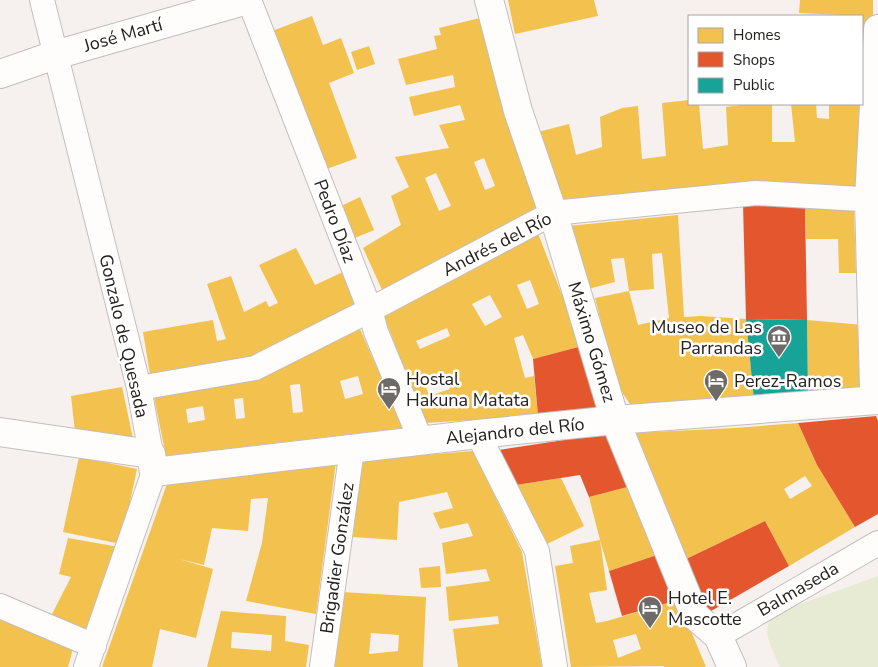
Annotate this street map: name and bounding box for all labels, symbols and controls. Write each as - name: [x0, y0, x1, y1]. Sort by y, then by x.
- street label: José Martí: [80, 12, 166, 58]
- legend: [688, 15, 863, 105]
- text: Homes: [733, 25, 781, 45]
- text: Shops: [733, 50, 775, 70]
- text: Public: [733, 75, 774, 95]
- street label: Pedro Díaz: [308, 176, 362, 266]
- street label: Andrés del Río: [438, 206, 556, 282]
- street label: Gonzalo de Quesada: [93, 252, 155, 420]
- street label: Máximo Gómez: [562, 279, 622, 405]
- place label: Museo de Las Parrandas: [651, 315, 762, 360]
- museum icon: Museo de Las Parrandas: [766, 324, 792, 358]
- place label: Hostal Hakuna Matata: [406, 367, 529, 412]
- hotel icon: Perez-Ramos: [703, 368, 729, 402]
- place label: Perez-Ramos: [734, 369, 841, 393]
- hotel icon: Hostal Hakuna Matata: [376, 376, 402, 410]
- street label: Alejandro del Río: [444, 412, 586, 450]
- street label: Brigadier González: [315, 481, 359, 635]
- street label: Balmaseda: [753, 556, 843, 622]
- place label: Hotel E. Mascotte: [668, 586, 742, 631]
- hotel icon: Hotel E. Mascotte: [637, 595, 663, 629]

